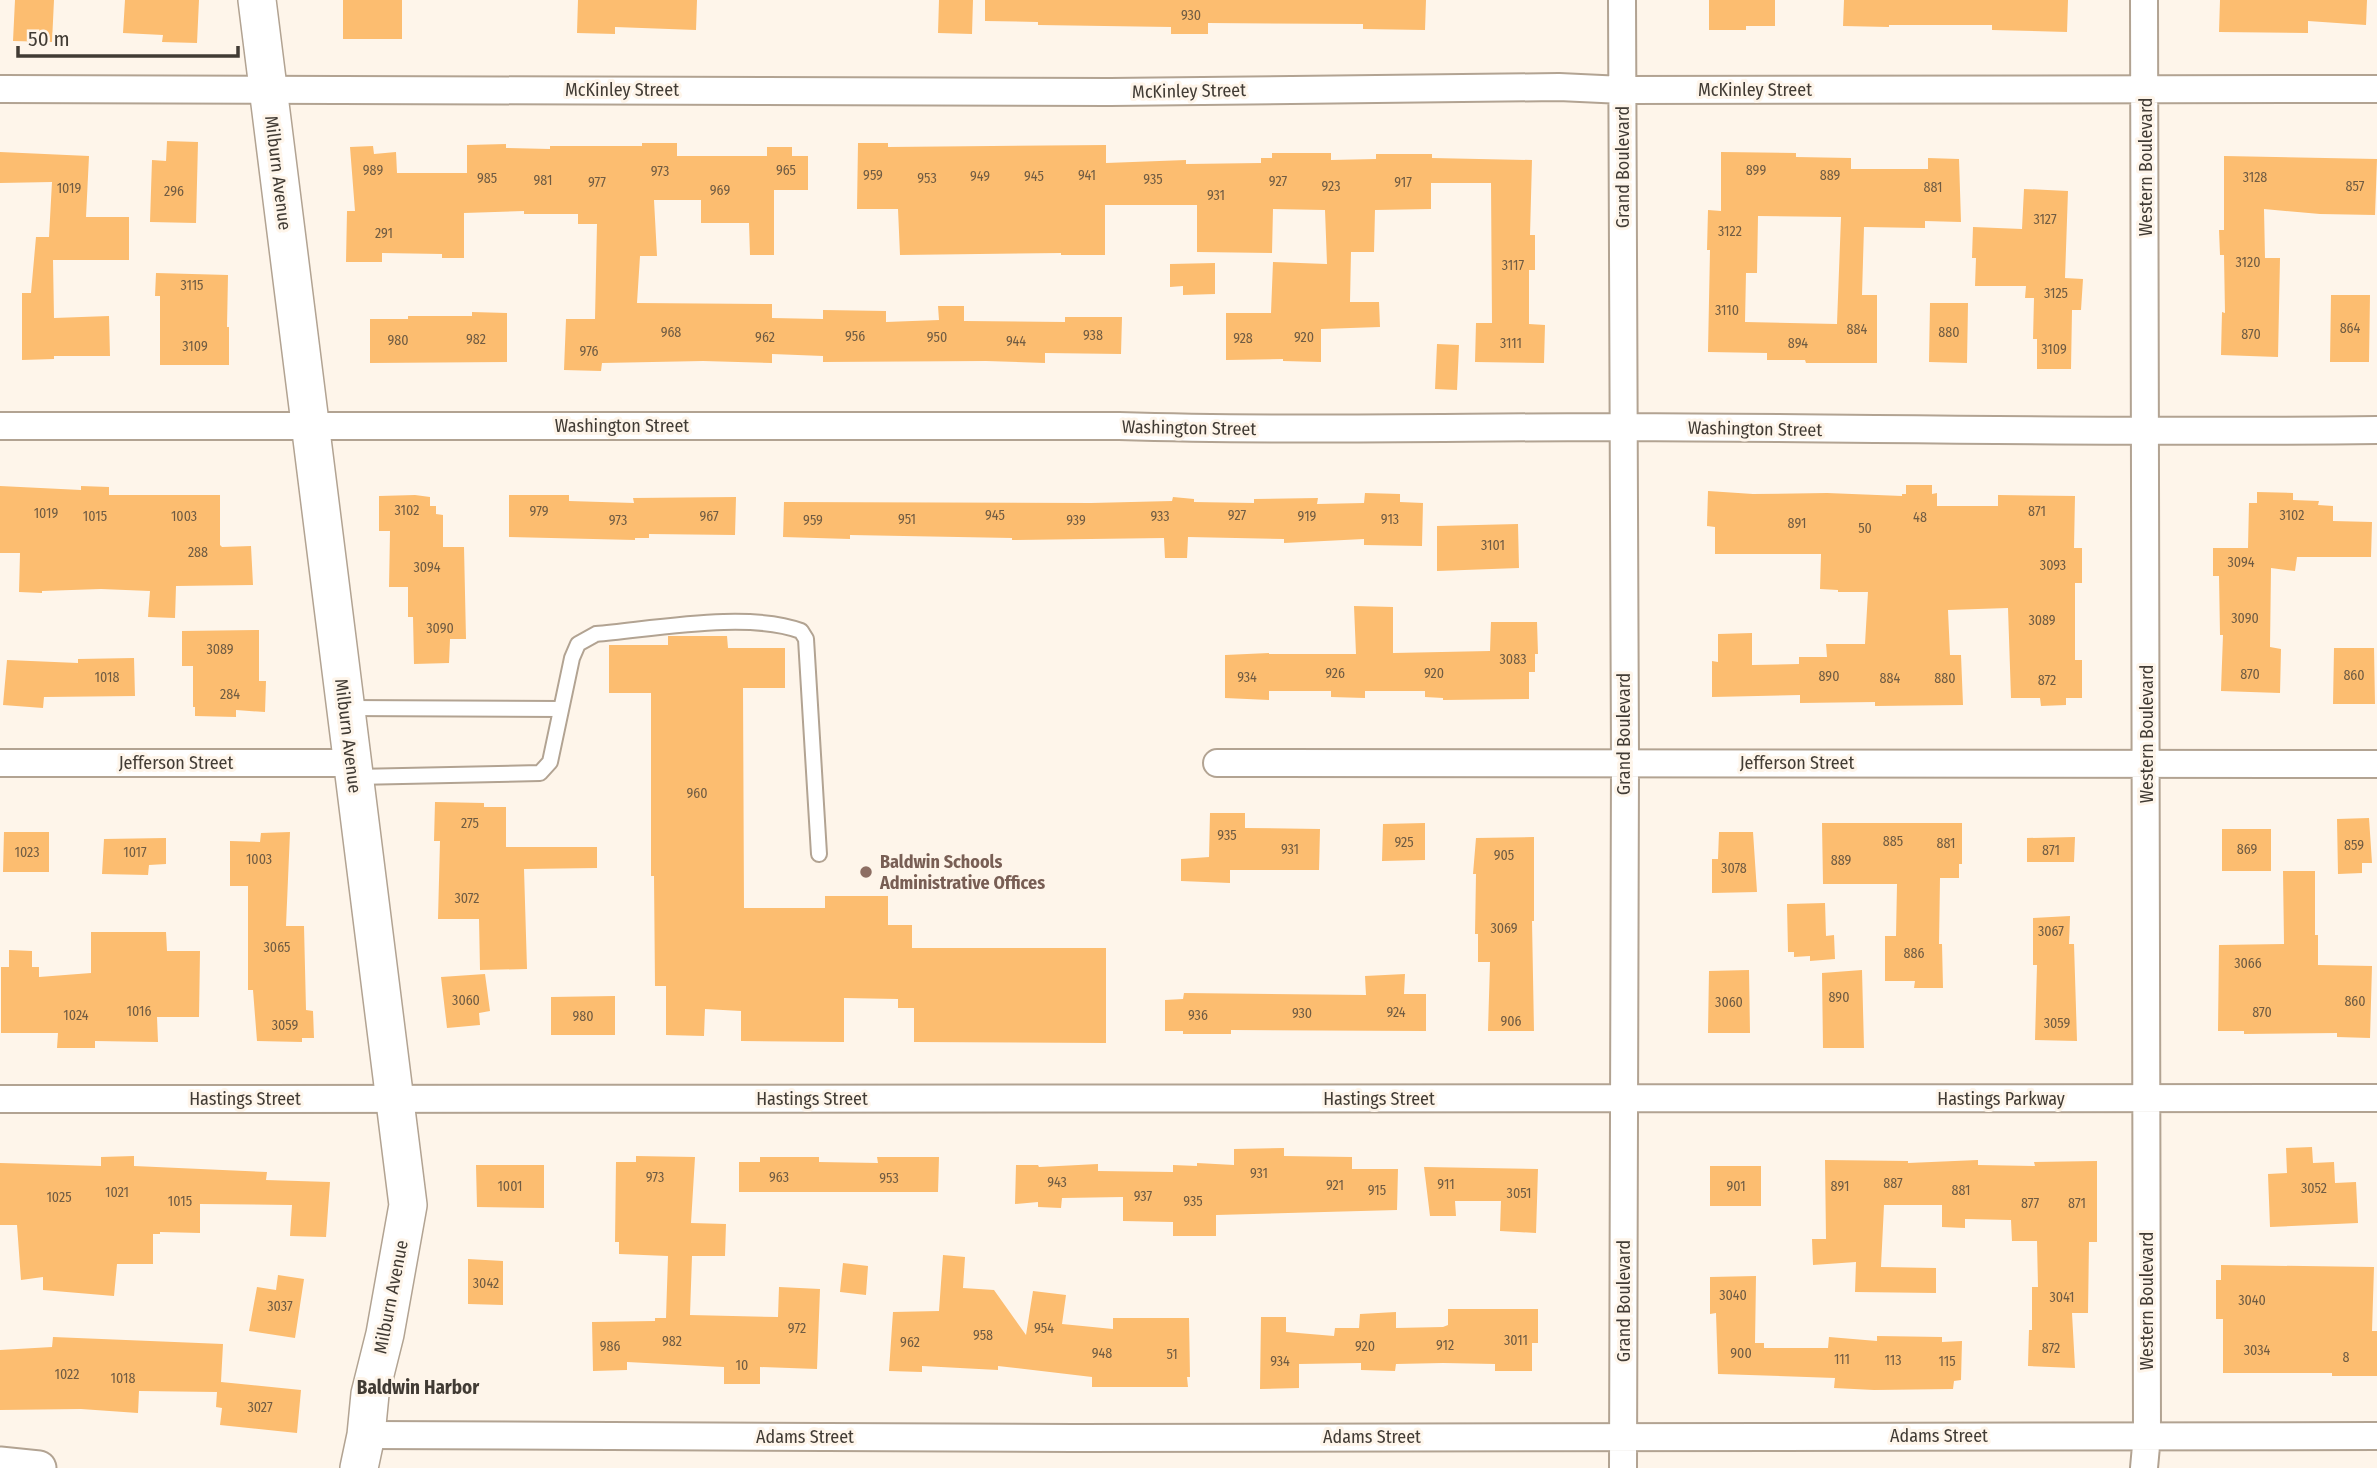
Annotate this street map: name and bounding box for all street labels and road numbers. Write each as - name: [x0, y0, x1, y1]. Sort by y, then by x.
- street label: McKinley Street: [565, 79, 679, 101]
- street label: McKinley Street: [1132, 79, 1246, 103]
- street label: McKinley Street: [1698, 79, 1812, 101]
- street label: Western Boulevard: [2135, 98, 2157, 236]
- street label: Grand Boulevard: [1612, 106, 1634, 228]
- street label: Milburn Avenue: [260, 115, 296, 232]
- street label: Washington Street: [555, 415, 689, 437]
- street label: Washington Street: [1122, 416, 1256, 440]
- street label: Washington Street: [1688, 417, 1822, 441]
- street label: Western Boulevard: [2136, 665, 2158, 803]
- street label: Grand Boulevard: [1613, 673, 1635, 795]
- street label: Milburn Avenue: [330, 678, 366, 795]
- street label: Jefferson Street: [119, 752, 233, 774]
- street label: Jefferson Street: [1740, 752, 1854, 774]
- street label: Hastings Street: [189, 1088, 301, 1110]
- street label: Hastings Street: [756, 1088, 868, 1110]
- street label: Hastings Street: [1323, 1088, 1435, 1110]
- street label: Hastings Parkway: [1937, 1088, 2065, 1110]
- street label: Western Boulevard: [2136, 1232, 2158, 1370]
- street label: Milburn Avenue: [369, 1238, 413, 1356]
- street label: Grand Boulevard: [1613, 1240, 1635, 1362]
- street label: Adams Street: [1890, 1425, 1988, 1447]
- street label: Adams Street: [756, 1426, 854, 1448]
- street label: Adams Street: [1323, 1426, 1421, 1448]

